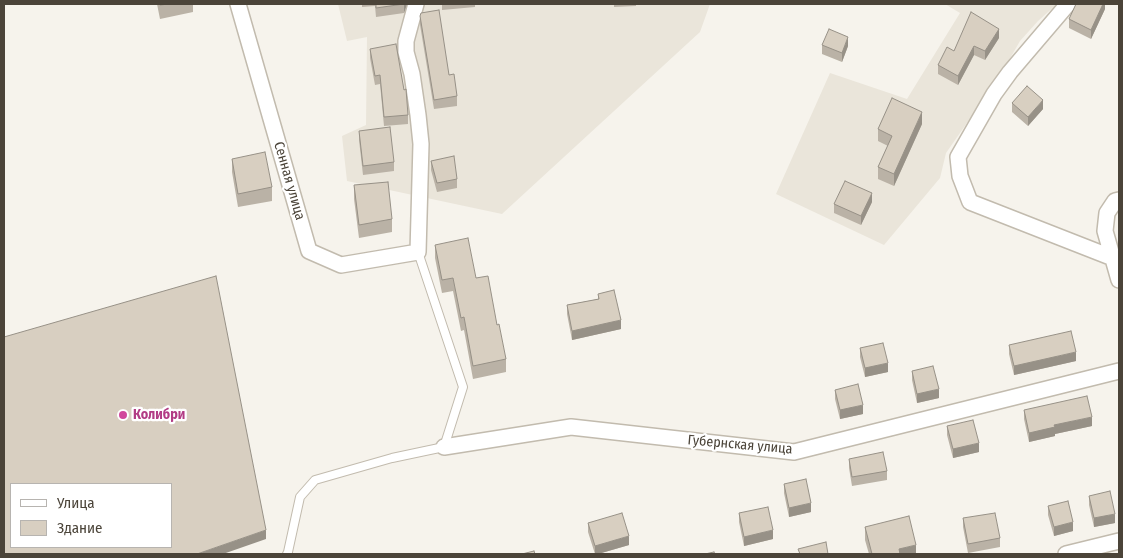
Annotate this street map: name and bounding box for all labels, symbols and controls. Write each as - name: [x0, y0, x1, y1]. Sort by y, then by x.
- street label: Сенная улица: [270, 140, 308, 222]
- place label: Колибри: [133, 407, 185, 423]
- marker: Колибри: [117, 409, 129, 421]
- street label: Губернская улица: [687, 432, 793, 458]
- legend: [10, 483, 172, 548]
- text: Улица: [57, 494, 95, 512]
- text: Здание: [57, 519, 103, 537]

